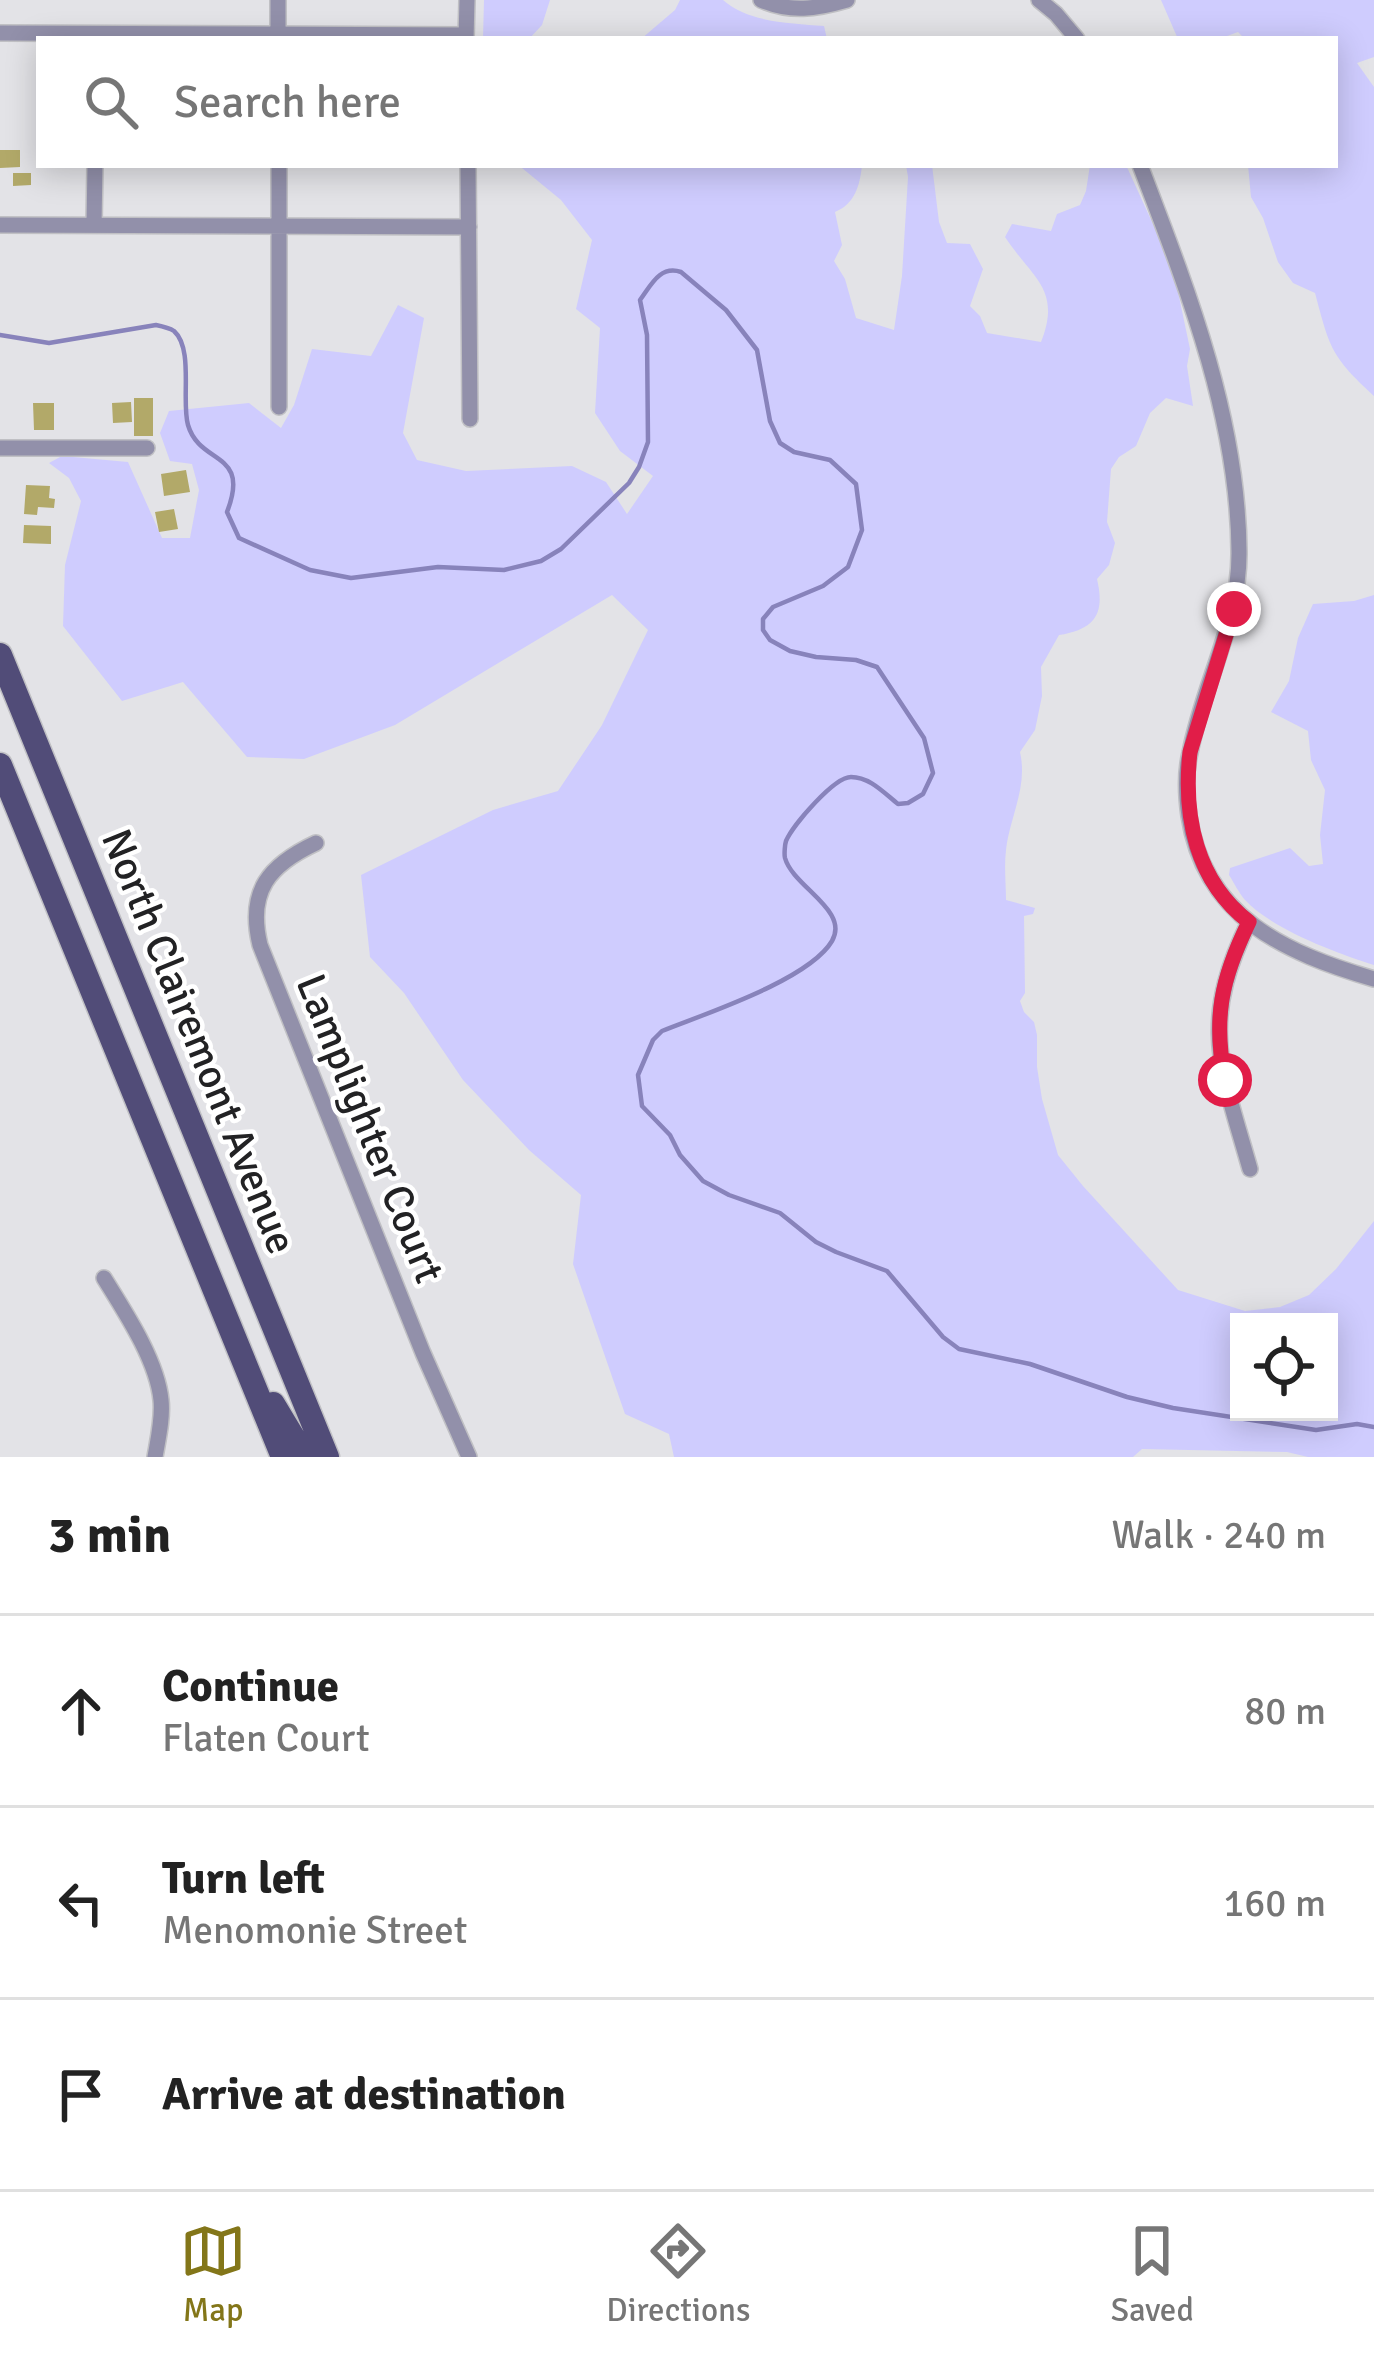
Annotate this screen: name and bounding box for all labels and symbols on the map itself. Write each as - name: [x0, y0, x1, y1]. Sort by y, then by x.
- route end: [1207, 582, 1261, 636]
- street label: North Clairemont Avenue: [90, 822, 307, 1261]
- street label: Lamplighter Court: [285, 967, 455, 1290]
- route start: [1198, 1053, 1252, 1107]

